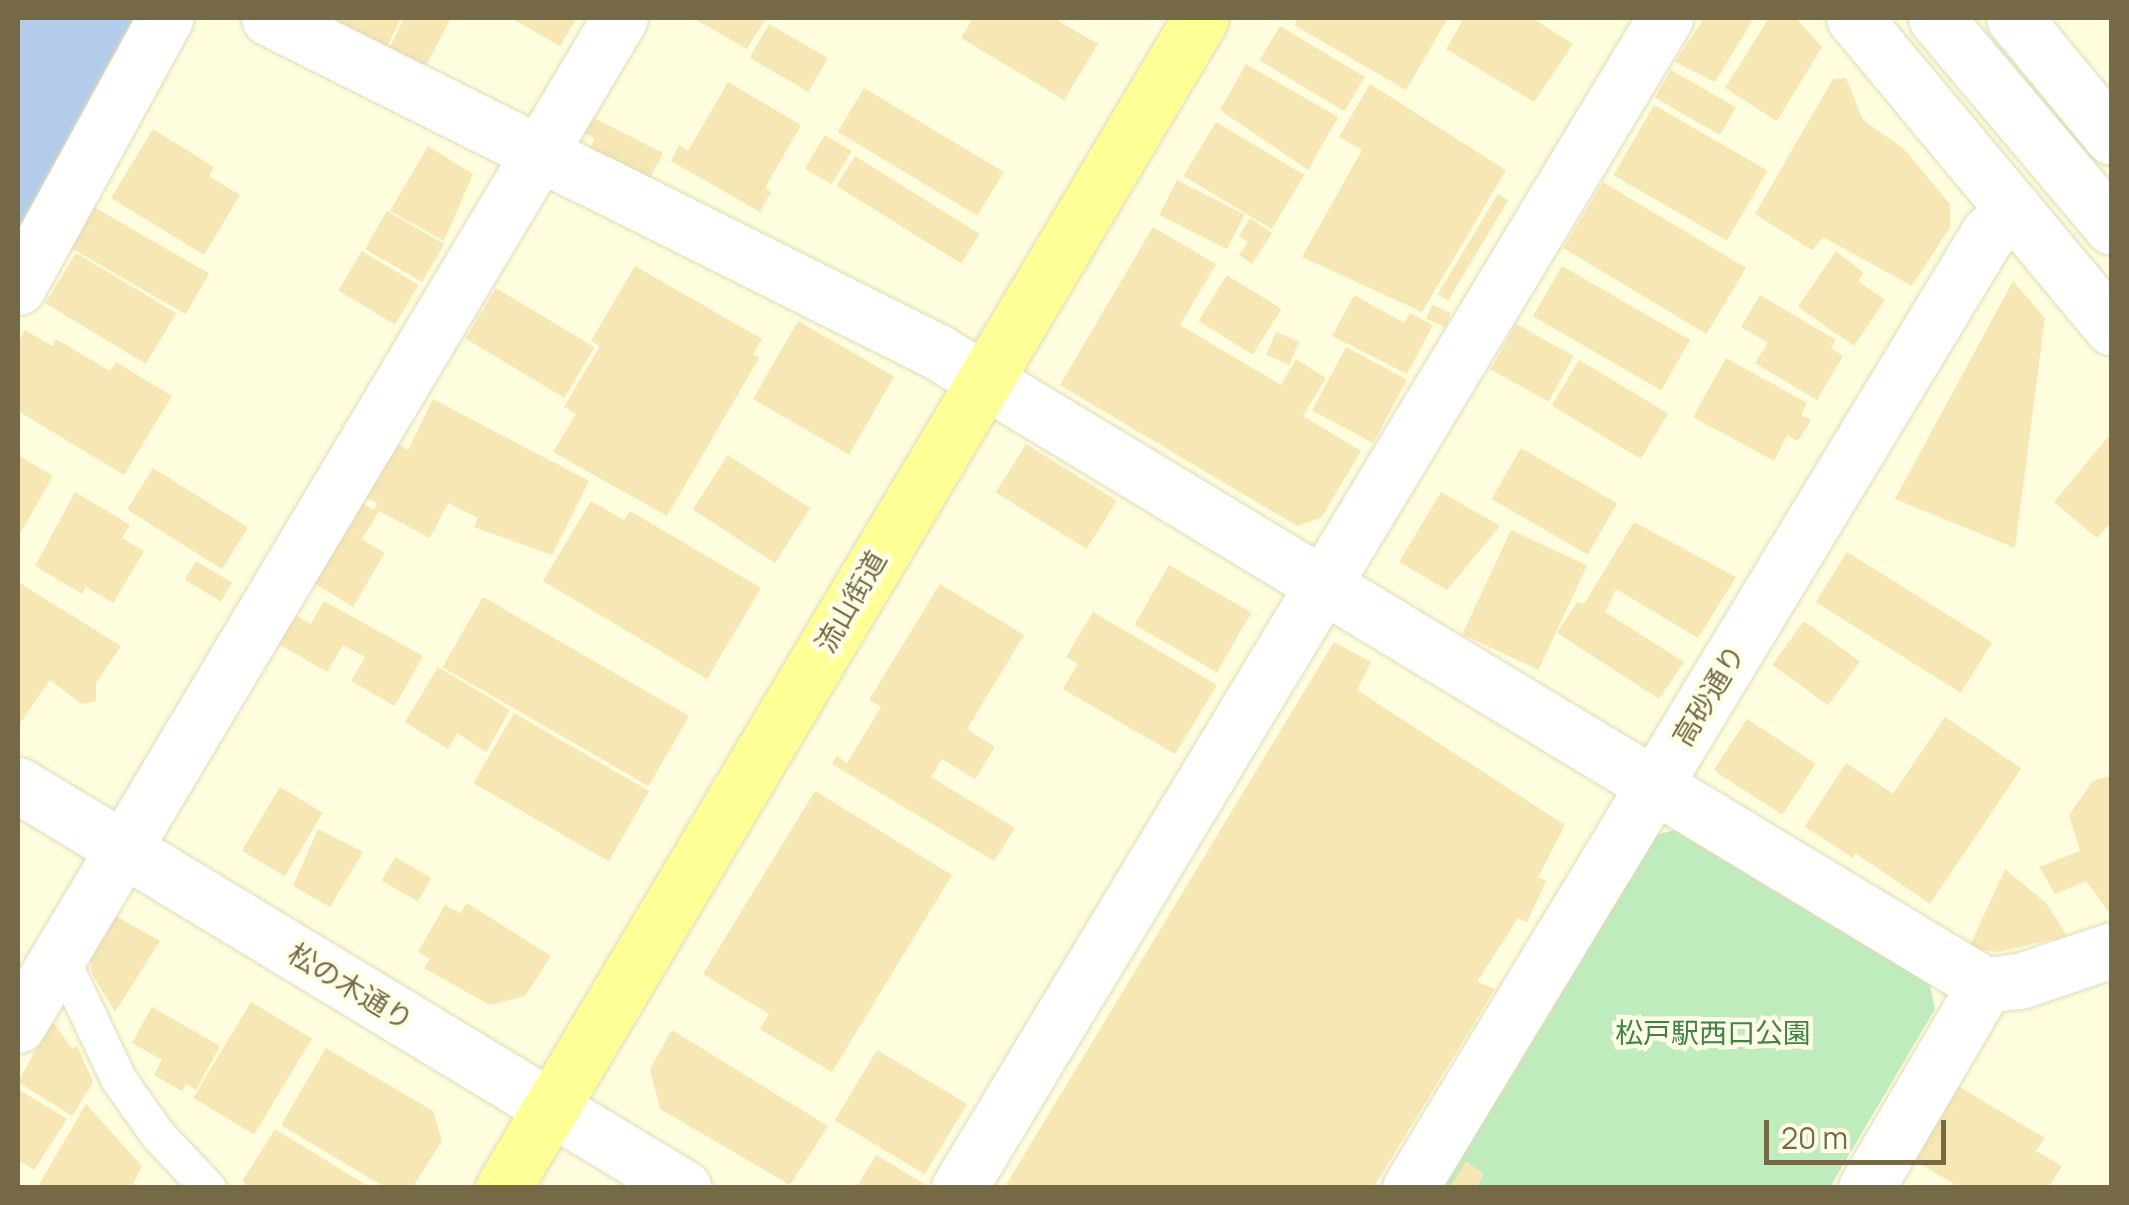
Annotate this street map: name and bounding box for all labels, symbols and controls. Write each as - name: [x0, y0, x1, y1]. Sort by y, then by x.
- street label: 流山街道: [807, 544, 893, 658]
- street label: 高砂通り: [1665, 638, 1751, 752]
- street label: 松の木通り: [282, 936, 420, 1036]
- park label: 松戸駅西口公園: [1615, 1015, 1811, 1049]
- scale bar: [1769, 1100, 1952, 1162]
- text: 20 m: [1781, 1117, 1848, 1158]

